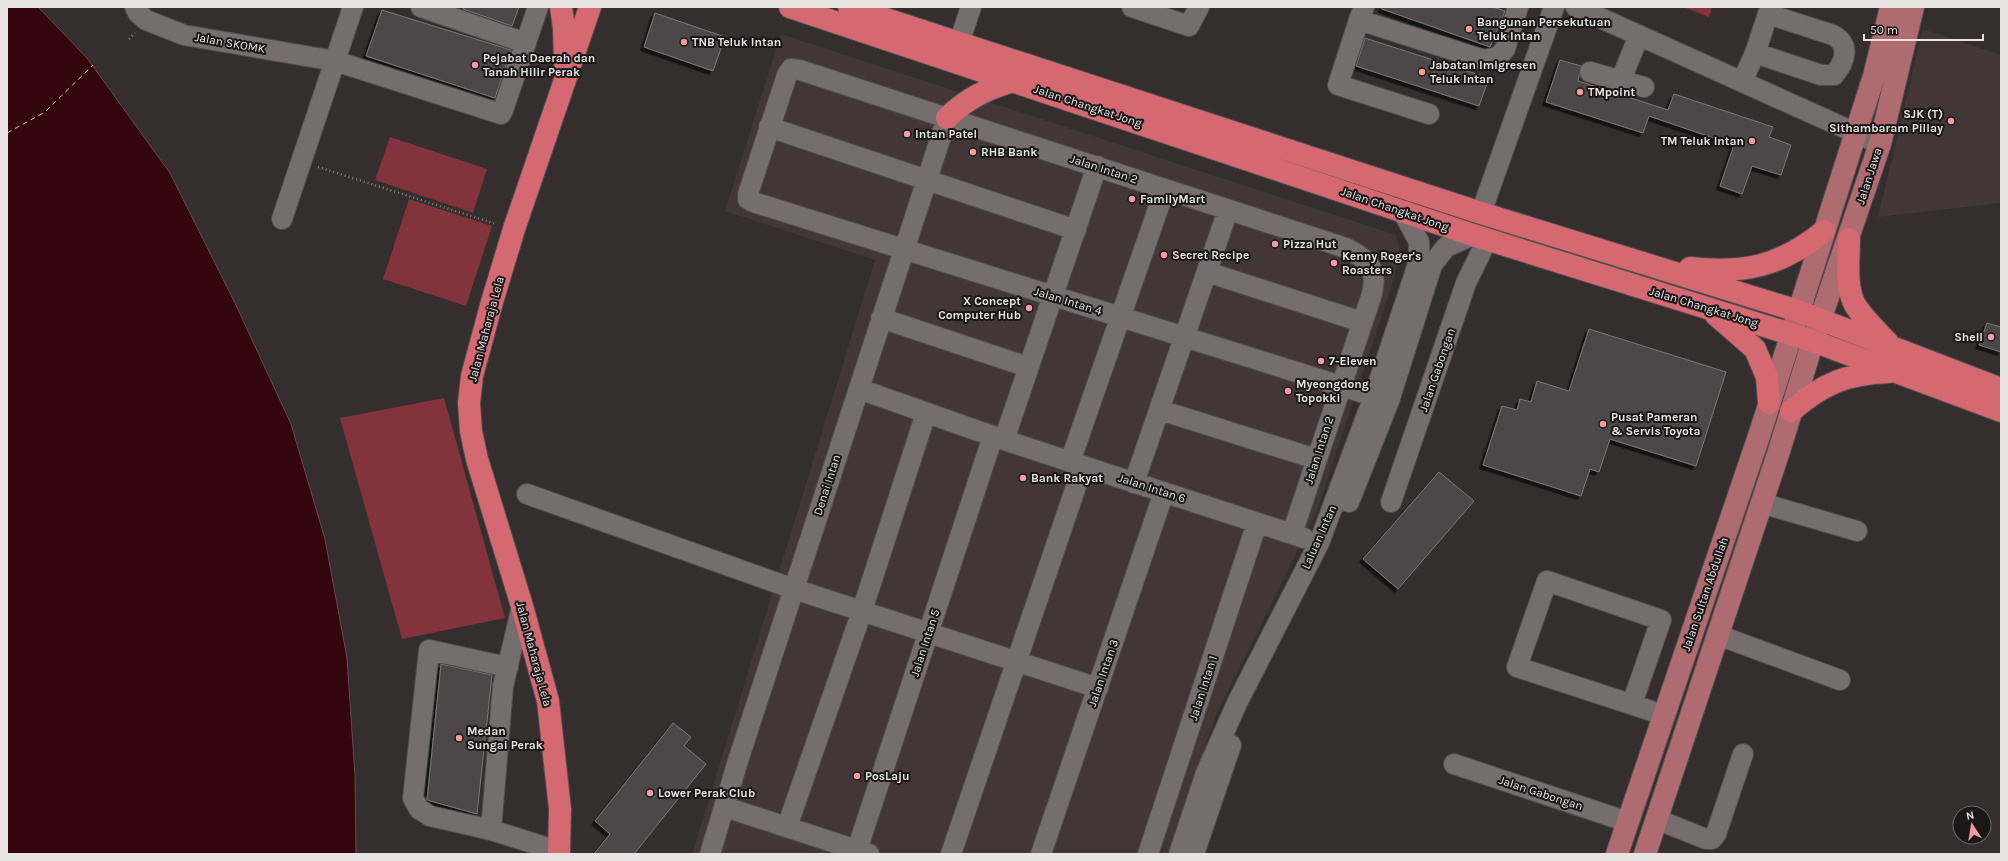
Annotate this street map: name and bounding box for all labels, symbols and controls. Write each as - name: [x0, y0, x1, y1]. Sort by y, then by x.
- place label: Bangunan Persekutuan Teluk Intan: [1477, 15, 1611, 43]
- scale bar: [1864, 16, 1983, 42]
- text: 50 m: [1870, 23, 1898, 37]
- marker: Bangunan Persekutuan Teluk Intan: [1464, 24, 1474, 34]
- street label: Jalan SKOMK: [194, 30, 267, 56]
- place label: TNB Teluk Intan: [692, 35, 781, 49]
- marker: TNB Teluk Intan: [679, 37, 689, 47]
- place label: Pejabat Daerah dan Tanah Hilir Perak: [483, 51, 595, 79]
- place label: Jabatan Imigresen Teluk Intan: [1430, 58, 1536, 86]
- marker: Pejabat Daerah dan Tanah Hilir Perak: [470, 60, 480, 70]
- marker: Jabatan Imigresen Teluk Intan: [1417, 67, 1427, 77]
- street label: Jalan Changkat Jong: [1032, 82, 1144, 130]
- place label: TMpoint: [1588, 85, 1635, 99]
- marker: TMpoint: [1575, 87, 1585, 97]
- place label: SJK (T) Sithambaram Pillay: [1829, 107, 1943, 135]
- marker: SJK (T) Sithambaram Pillay: [1946, 116, 1956, 126]
- place label: Intan Patel: [915, 127, 977, 141]
- marker: Intan Patel: [902, 129, 912, 139]
- place label: TM Teluk Intan: [1661, 134, 1744, 148]
- marker: TM Teluk Intan: [1747, 136, 1757, 146]
- place label: RHB Bank: [981, 145, 1037, 159]
- street label: Jalan Jawa: [1853, 146, 1885, 206]
- marker: RHB Bank: [968, 147, 978, 157]
- street label: Jalan Intan 2: [1068, 151, 1140, 187]
- street label: Jalan Changkat Jong: [1339, 184, 1451, 234]
- place label: FamilyMart: [1140, 192, 1206, 206]
- marker: FamilyMart: [1127, 194, 1137, 204]
- place label: Pizza Hut: [1283, 237, 1337, 251]
- marker: Pizza Hut: [1270, 239, 1280, 249]
- place label: Secret Recipe: [1172, 248, 1249, 262]
- place label: Kenny Roger's Roasters: [1342, 249, 1421, 277]
- marker: Secret Recipe: [1159, 250, 1169, 260]
- marker: Kenny Roger's Roasters: [1329, 258, 1339, 268]
- street label: Jalan Maharaja Lela: [465, 275, 507, 383]
- street label: Jalan Intan 4: [1032, 284, 1104, 318]
- street label: Jalan Changkat Jong: [1648, 284, 1760, 330]
- place label: X Concept Computer Hub: [938, 294, 1021, 322]
- marker: X Concept Computer Hub: [1024, 303, 1034, 313]
- street label: Jalan Gabongan: [1416, 326, 1458, 414]
- place label: Shell: [1954, 330, 1983, 344]
- marker: Shell: [1986, 332, 1996, 342]
- place label: 7-Eleven: [1329, 354, 1377, 368]
- marker: 7-Eleven: [1316, 356, 1326, 366]
- place label: Myeongdong Topokki: [1296, 377, 1369, 405]
- marker: Myeongdong Topokki: [1283, 386, 1293, 396]
- place label: Pusat Pameran & Servis Toyota: [1611, 410, 1701, 438]
- street label: Jalan Intan 2: [1301, 414, 1337, 486]
- marker: Pusat Pameran & Servis Toyota: [1598, 419, 1608, 429]
- street label: Denai Intan: [811, 453, 843, 517]
- street label: Jalan Intan 6: [1116, 470, 1188, 506]
- place label: Bank Rakyat: [1031, 471, 1103, 485]
- marker: Bank Rakyat: [1018, 473, 1028, 483]
- street label: Laluan Intan: [1299, 503, 1339, 571]
- street label: Jalan Sultan Abdullah: [1679, 535, 1731, 653]
- street label: Jalan Maharaja Lela: [513, 600, 555, 708]
- street label: Jalan Intan 5: [908, 607, 943, 678]
- street label: Jalan Intan 3: [1085, 637, 1121, 709]
- street label: Jalan Intan 1: [1186, 654, 1220, 722]
- place label: Medan Sungai Perak: [467, 724, 543, 752]
- marker: Medan Sungai Perak: [454, 733, 464, 743]
- place label: PosLaju: [865, 769, 910, 783]
- marker: PosLaju: [852, 771, 862, 781]
- street label: Jalan Gabongan: [1497, 773, 1585, 813]
- place label: Lower Perak Club: [658, 786, 755, 800]
- marker: Lower Perak Club: [645, 788, 655, 798]
- north arrow: [1952, 805, 1992, 845]
- text: N: [1965, 809, 1975, 823]

